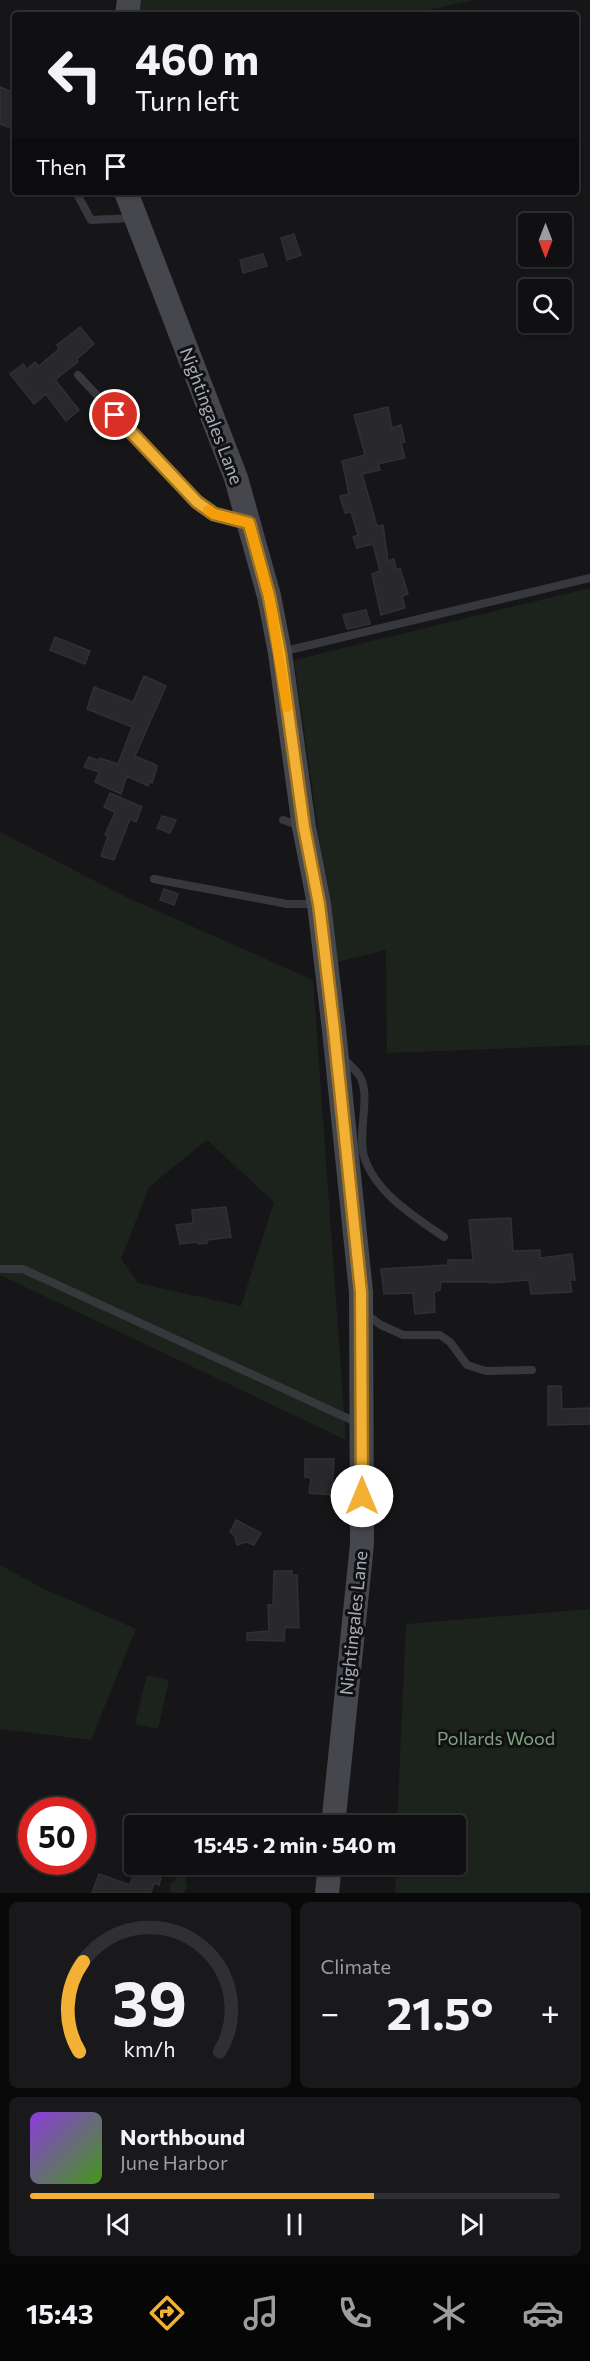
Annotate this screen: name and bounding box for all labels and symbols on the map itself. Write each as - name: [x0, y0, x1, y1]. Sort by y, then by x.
- north arrow: [518, 213, 572, 267]
- street label: Nightingales Lane: [176, 344, 248, 487]
- pin: [89, 389, 140, 440]
- position arrow: [330, 1464, 394, 1528]
- street label: Nightingales Lane: [334, 1550, 372, 1696]
- park label: Pollards Wood: [437, 1727, 555, 1749]
- speed limit sign: 50: [18, 1797, 96, 1875]

